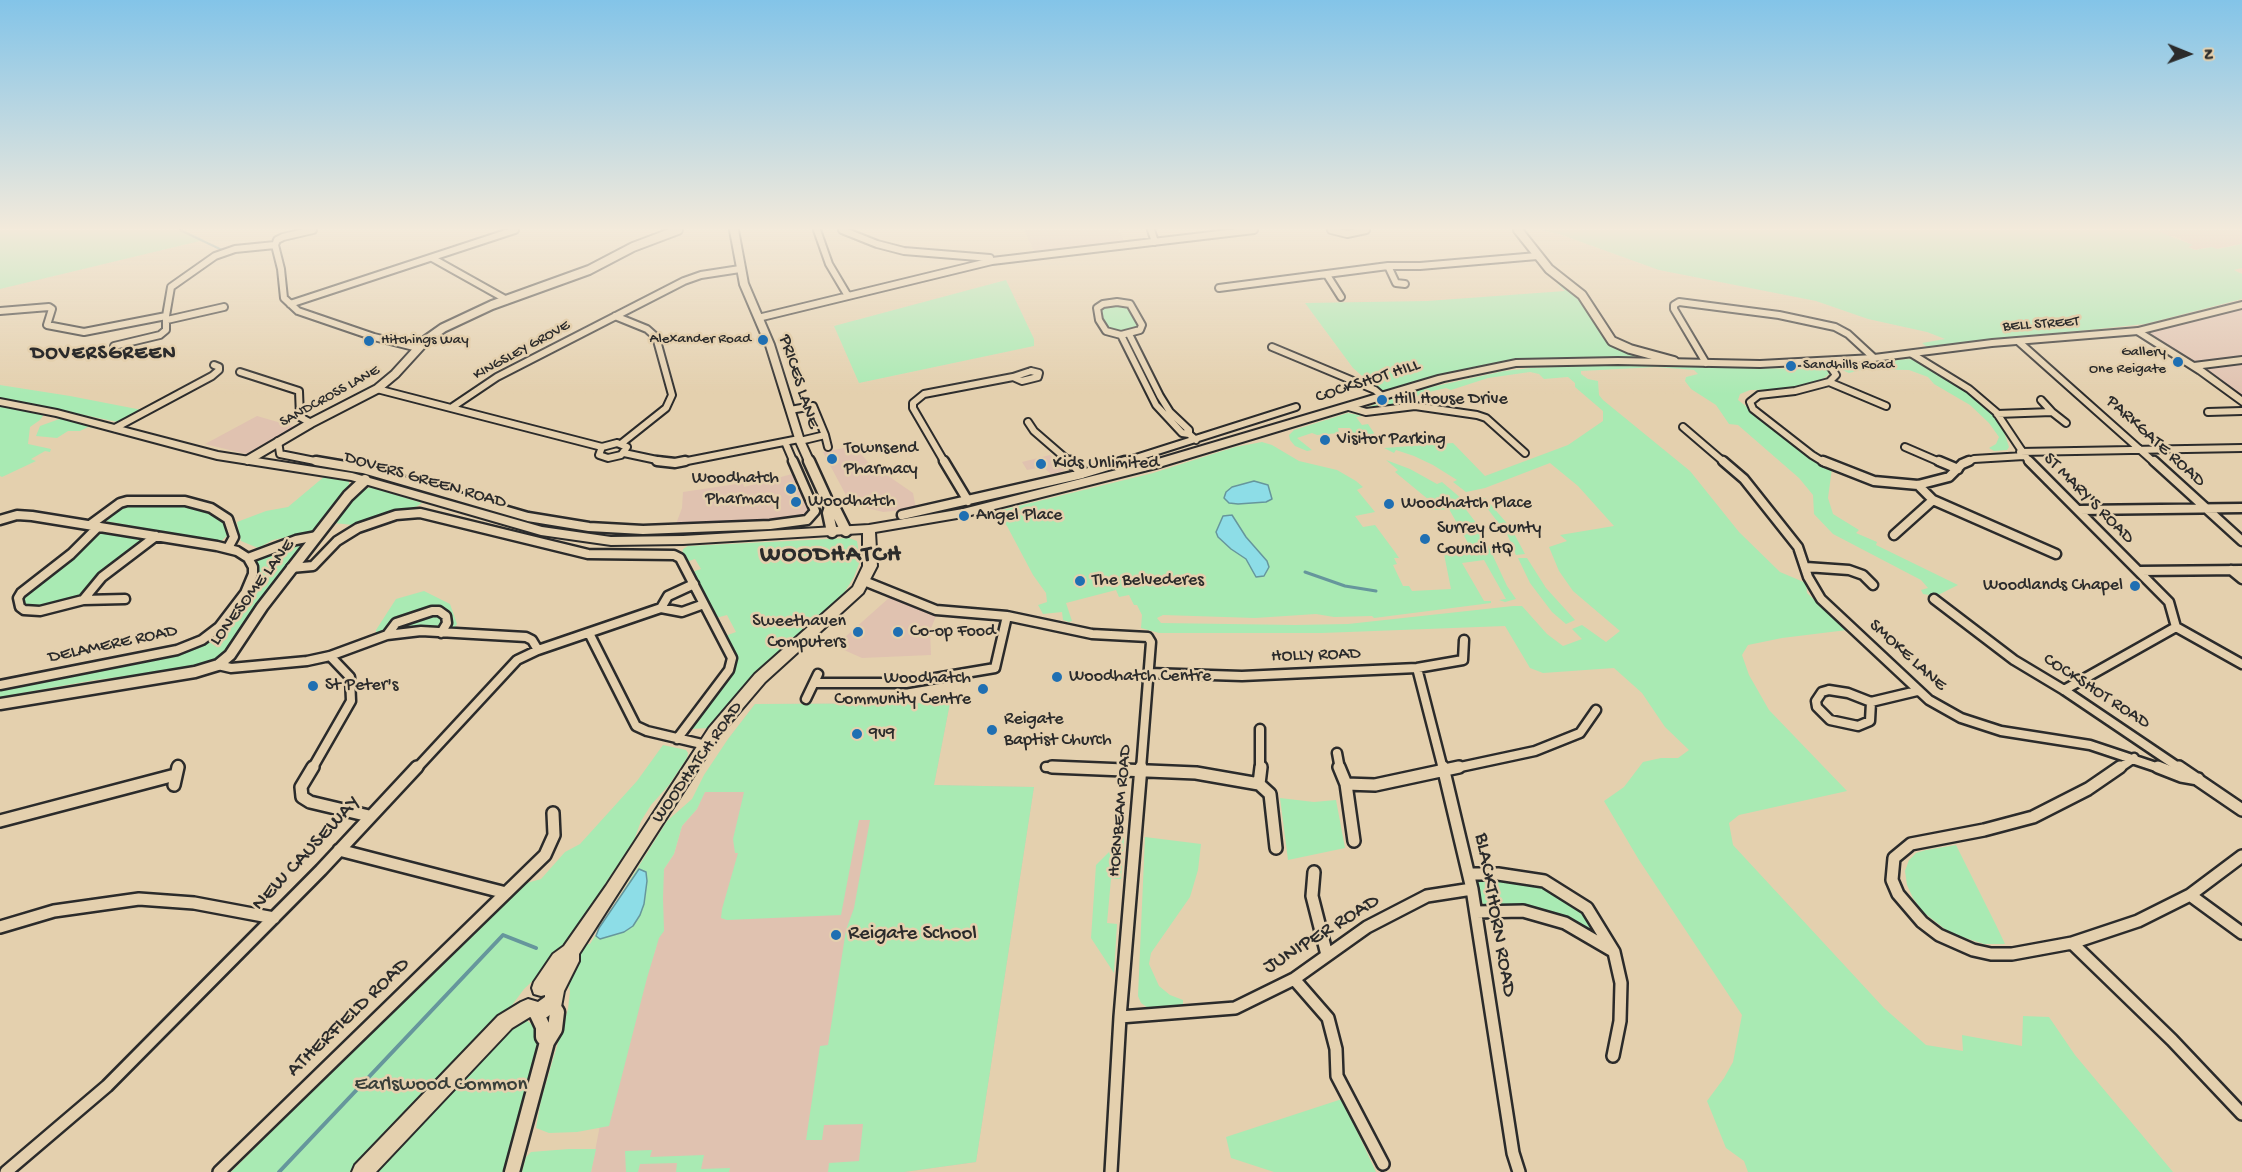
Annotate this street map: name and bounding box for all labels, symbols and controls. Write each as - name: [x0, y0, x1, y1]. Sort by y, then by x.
- north arrow: [2158, 24, 2218, 84]
- text: N: [2197, 49, 2216, 60]
- street label: BELL STREET: [2002, 313, 2080, 337]
- street label: KINGSLEY GROVE: [471, 317, 573, 385]
- place label: Alexander Road: [650, 331, 751, 349]
- place label: Hitchings Way: [381, 332, 469, 350]
- street label: PRICES LANE: [773, 332, 823, 432]
- marker: Alexander Road: [756, 333, 770, 347]
- marker: Hitchings Way: [362, 334, 376, 348]
- district label: DOVERSGREEN: [31, 343, 177, 367]
- place label: Gallery One Reigate: [2089, 344, 2166, 379]
- street label: COCKSHOT HILL: [1313, 355, 1423, 409]
- marker: Gallery One Reigate: [2171, 355, 2185, 369]
- place label: Sandhills Road: [1803, 357, 1894, 375]
- marker: Sandhills Road: [1784, 359, 1798, 373]
- street label: SANDCROSS LANE: [277, 362, 383, 432]
- place label: Hill House Drive: [1394, 389, 1508, 411]
- street label: PARKGATE ROAD: [2101, 392, 2209, 492]
- marker: Hill House Drive: [1375, 393, 1389, 407]
- place label: Visitor Parking: [1337, 429, 1446, 451]
- marker: Visitor Parking: [1318, 433, 1332, 447]
- place label: Townsend Pharmacy: [844, 438, 918, 480]
- street label: DOVERS GREEN ROAD: [341, 448, 509, 514]
- street label: ST MARY'S ROAD: [2038, 449, 2138, 549]
- marker: Townsend Pharmacy: [825, 452, 839, 466]
- place label: Kids Unlimited: [1053, 453, 1159, 475]
- marker: Kids Unlimited: [1034, 457, 1048, 471]
- place label: Woodhatch Pharmacy: [692, 468, 779, 510]
- marker: Woodhatch Pharmacy: [784, 482, 798, 496]
- place label: Woodhatch: [808, 491, 895, 513]
- place label: Woodhatch Place: [1401, 493, 1532, 515]
- marker: Woodhatch: [789, 495, 803, 509]
- marker: Woodhatch Place: [1382, 497, 1396, 511]
- place label: Angel Place: [976, 505, 1062, 527]
- marker: Angel Place: [957, 509, 971, 523]
- place label: Surrey County Council HQ: [1437, 518, 1541, 560]
- marker: Surrey County Council HQ: [1418, 532, 1432, 546]
- street label: LONESOME LANE: [206, 535, 300, 651]
- district label: WOODHATCH: [760, 542, 902, 570]
- place label: The Belvederes: [1092, 570, 1204, 592]
- marker: The Belvederes: [1073, 574, 1087, 588]
- place label: Woodlands Chapel: [1983, 575, 2123, 597]
- marker: Woodlands Chapel: [2128, 579, 2142, 593]
- place label: Sweethaven Computers: [752, 611, 846, 654]
- street label: SMOKE LANE: [1864, 615, 1950, 697]
- street label: DELAMERE ROAD: [46, 621, 180, 669]
- place label: Co-op Food: [910, 621, 996, 643]
- marker: Sweethaven Computers: [851, 625, 865, 639]
- marker: Co-op Food: [891, 625, 905, 639]
- street label: HOLLY ROAD: [1271, 644, 1361, 668]
- street label: COCKSHOT ROAD: [2038, 649, 2154, 735]
- place label: Woodhatch Centre: [1069, 666, 1211, 688]
- place label: Woodhatch Community Centre: [834, 668, 971, 710]
- marker: Woodhatch Centre: [1050, 670, 1064, 684]
- place label: St Peter's: [325, 675, 398, 697]
- marker: St Peter's: [306, 679, 320, 693]
- marker: Woodhatch Community Centre: [976, 682, 990, 696]
- street label: WOODHATCH ROAD: [648, 698, 748, 828]
- place label: Reigate Baptist Church: [1004, 709, 1112, 752]
- place label: 9v9: [869, 723, 895, 745]
- marker: Reigate Baptist Church: [985, 723, 999, 737]
- marker: 9v9: [850, 727, 864, 741]
- street label: HORNBEAM ROAD: [1104, 744, 1138, 878]
- street label: NEW CAUSEWAY: [247, 791, 367, 917]
- street label: BLACKTHORN ROAD: [1467, 831, 1521, 999]
- street label: JUNIPER ROAD: [1259, 889, 1385, 981]
- place label: Reigate School: [848, 922, 977, 948]
- marker: Reigate School: [829, 928, 843, 942]
- street label: ATHERFIELD ROAD: [282, 953, 416, 1083]
- park label: Earlswood Common: [355, 1073, 527, 1099]

